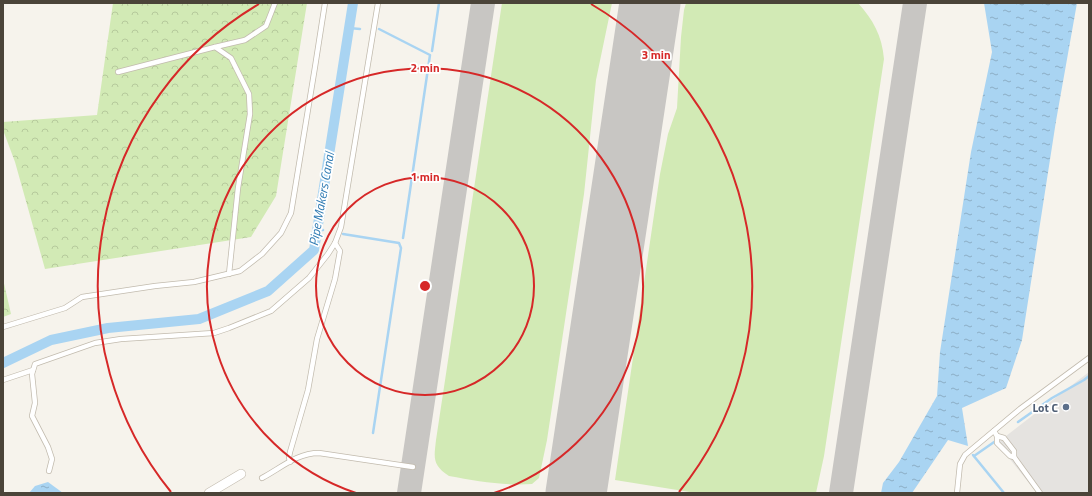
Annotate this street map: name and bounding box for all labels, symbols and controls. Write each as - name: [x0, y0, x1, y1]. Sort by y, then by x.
- text: 3 min: [641, 45, 671, 64]
- text: 2 min: [410, 58, 440, 77]
- water label: Pipe Makers Canal: [303, 149, 339, 247]
- text: 1 min: [410, 167, 440, 186]
- centre of rings: [418, 279, 432, 293]
- place label: Lot C: [1032, 398, 1058, 417]
- marker: Lot C: [1061, 402, 1071, 412]

